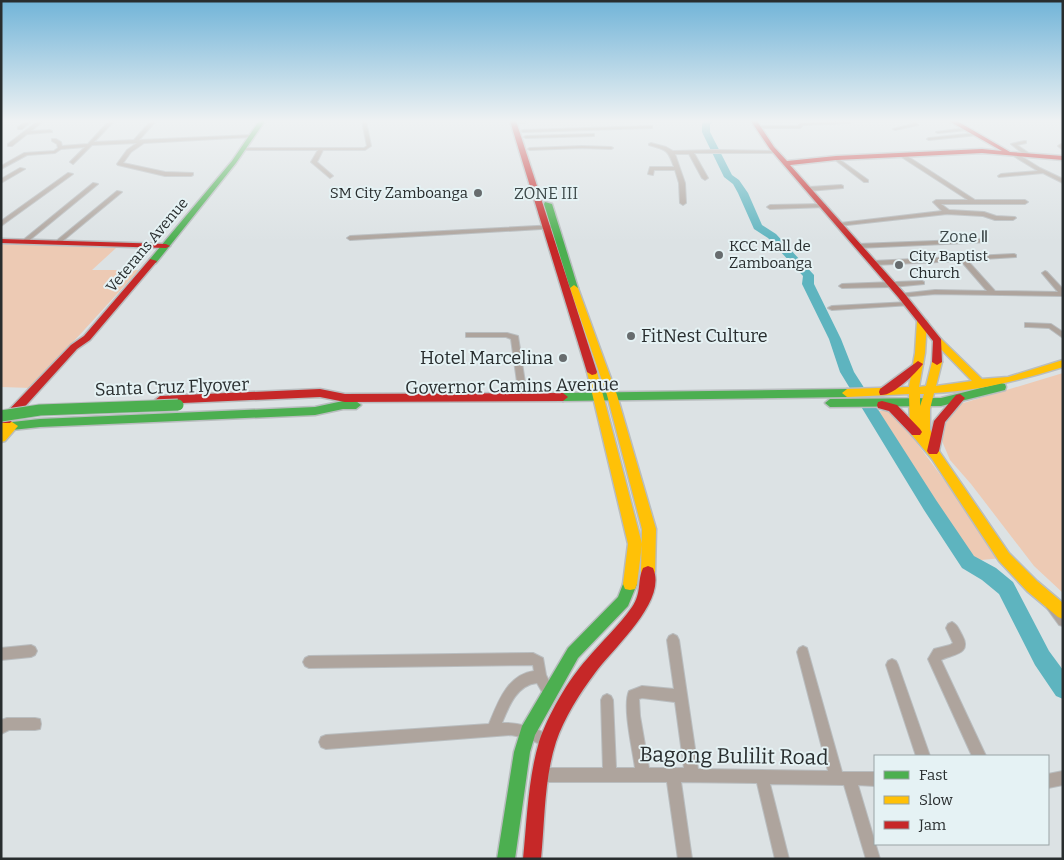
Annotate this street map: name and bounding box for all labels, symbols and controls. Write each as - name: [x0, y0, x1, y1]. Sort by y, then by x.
- place label: SM City Zamboanga: [330, 184, 468, 202]
- district label: ZONE III: [514, 184, 578, 203]
- marker: SM City Zamboanga: [472, 187, 484, 199]
- street label: Veterans Avenue: [102, 194, 192, 296]
- district label: Zone Ⅱ: [940, 227, 988, 246]
- place label: KCC Mall de Zamboanga: [729, 237, 812, 272]
- place label: City Baptist Church: [909, 247, 988, 282]
- marker: KCC Mall de Zamboanga: [713, 249, 725, 261]
- marker: City Baptist Church: [893, 259, 905, 271]
- place label: FitNest Culture: [641, 325, 768, 347]
- marker: FitNest Culture: [625, 330, 637, 342]
- place label: Hotel Marcelina: [420, 347, 553, 369]
- marker: Hotel Marcelina: [557, 352, 569, 364]
- street label: Santa Cruz Flyover: [94, 373, 250, 401]
- street label: Governor Camins Avenue: [405, 373, 619, 399]
- street label: Bagong Bulilit Road: [639, 741, 829, 771]
- legend: [874, 755, 1049, 845]
- text: Fast: [919, 766, 948, 784]
- text: Slow: [919, 791, 954, 809]
- text: Jam: [918, 816, 947, 834]

